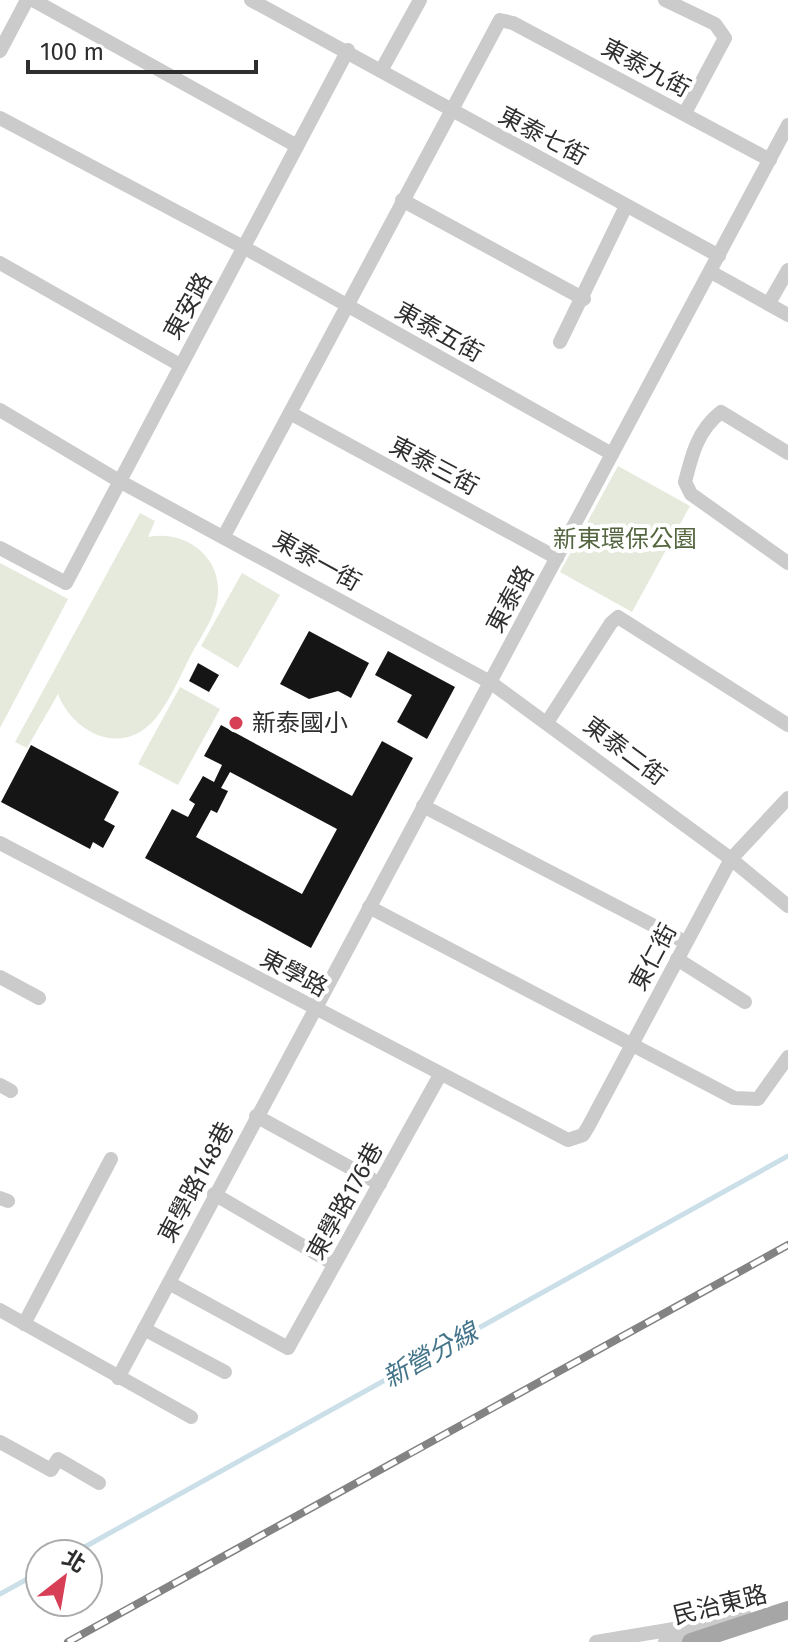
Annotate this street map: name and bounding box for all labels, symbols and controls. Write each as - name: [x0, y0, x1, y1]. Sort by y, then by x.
- scale bar: [28, 24, 256, 74]
- street label: 東泰九街: [597, 33, 695, 103]
- text: 100 m: [40, 38, 104, 66]
- street label: 東泰七街: [494, 101, 592, 171]
- street label: 東安路: [158, 268, 218, 344]
- street label: 東泰五街: [390, 296, 488, 368]
- street label: 東泰三街: [385, 431, 483, 501]
- street label: 東泰一街: [268, 525, 366, 597]
- park label: 新東環保公園: [553, 525, 697, 553]
- street label: 東泰路: [481, 561, 539, 637]
- place label: 新泰國小: [252, 709, 348, 737]
- street label: 東泰二街: [578, 711, 672, 791]
- marker: 新泰國小: [227, 714, 245, 732]
- street label: 東仁街: [624, 919, 682, 995]
- street label: 東學路: [256, 944, 332, 1002]
- street label: 東學路148巷: [153, 1117, 239, 1247]
- street label: 東學路176巷: [301, 1138, 389, 1264]
- water label: 新營分線: [377, 1315, 486, 1394]
- north arrow: [24, 1538, 104, 1618]
- text: 北: [58, 1544, 90, 1579]
- street label: 民治東路: [670, 1580, 770, 1630]

